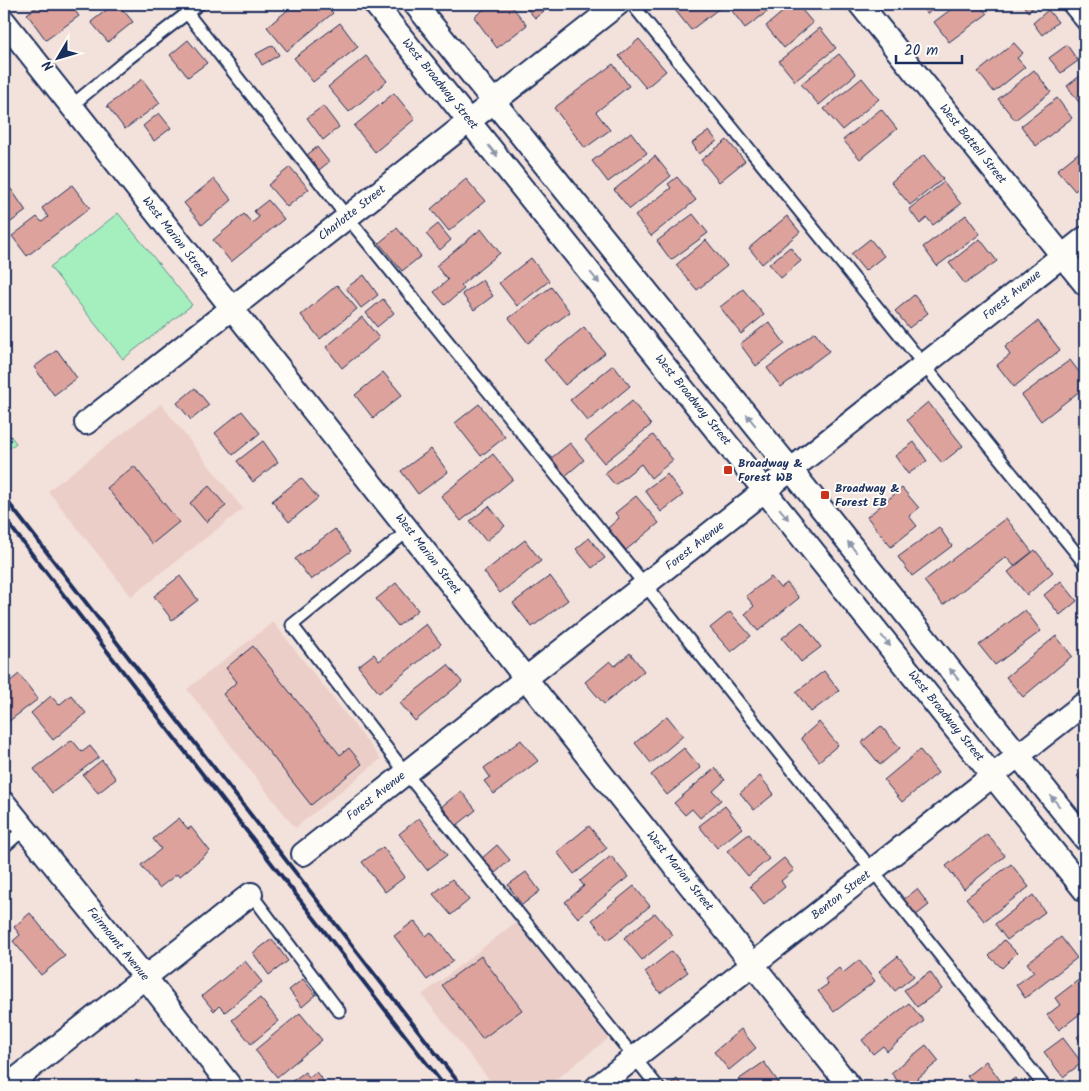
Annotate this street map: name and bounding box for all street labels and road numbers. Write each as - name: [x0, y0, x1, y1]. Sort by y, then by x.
- street label: West Broadway Street: [397, 34, 483, 134]
- street label: West Battell Street: [935, 100, 1012, 189]
- street label: Charlotte Street: [314, 180, 390, 246]
- street label: West Marion Street: [137, 192, 213, 282]
- street label: Forest Avenue: [978, 265, 1046, 325]
- street label: West Broadway Street: [650, 350, 736, 450]
- street label: West Marion Street: [390, 509, 466, 599]
- street label: Forest Avenue: [661, 516, 729, 575]
- street label: West Broadway Street: [903, 666, 989, 766]
- street label: Forest Avenue: [342, 766, 410, 825]
- street label: West Marion Street: [642, 827, 719, 915]
- street label: Benton Street: [807, 865, 875, 924]
- street label: Fairmount Avenue: [82, 903, 154, 986]

